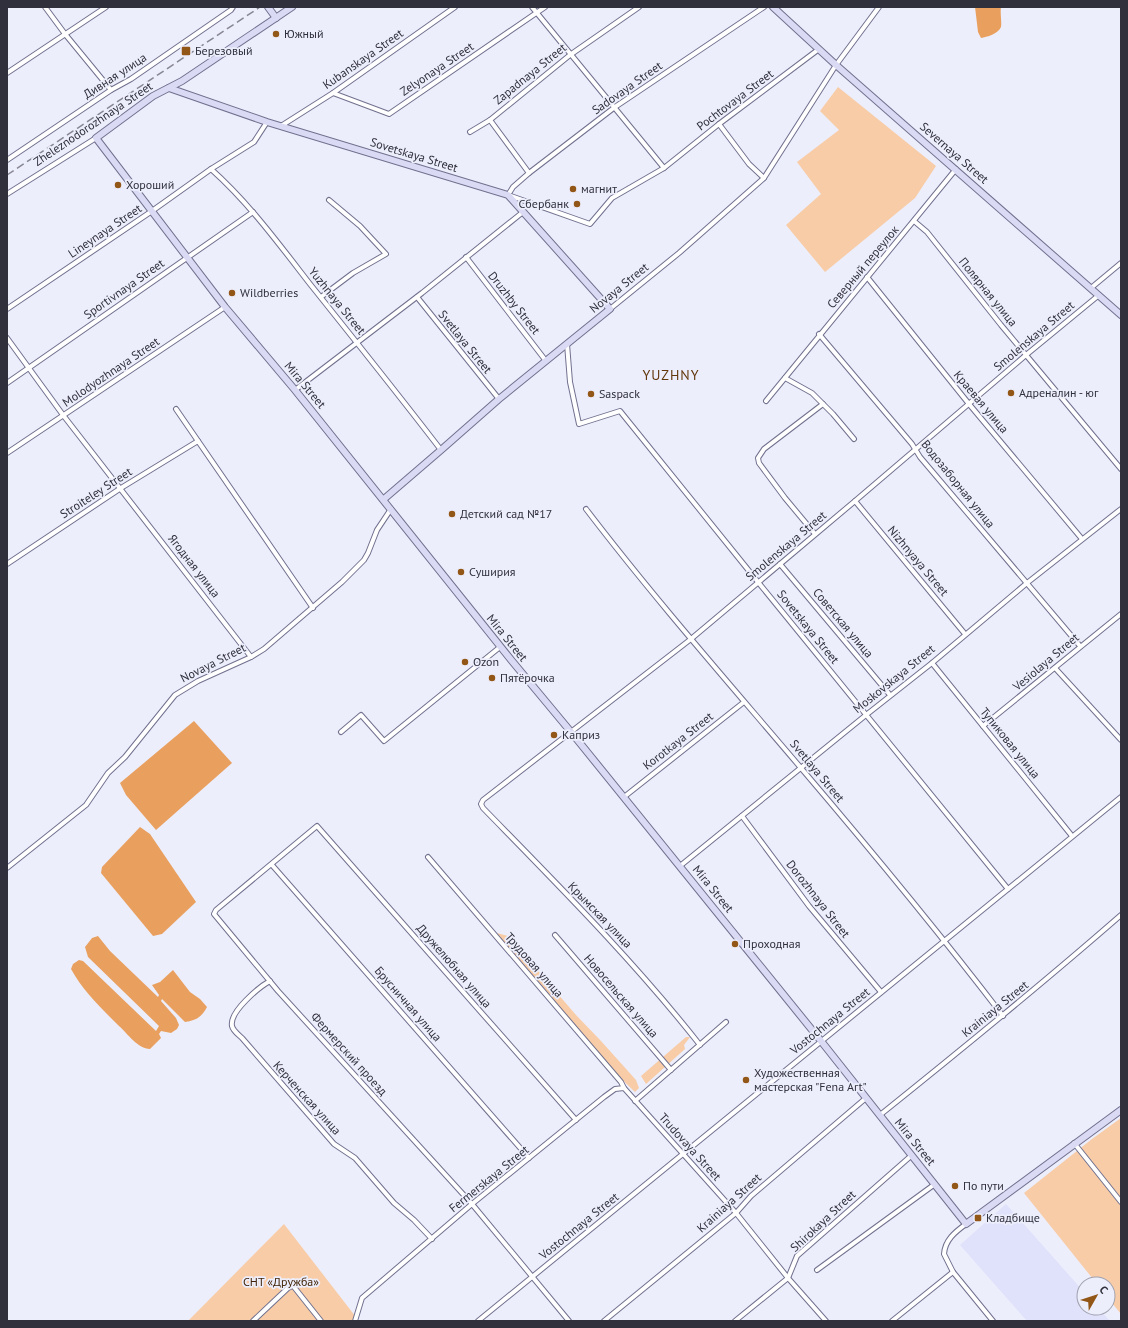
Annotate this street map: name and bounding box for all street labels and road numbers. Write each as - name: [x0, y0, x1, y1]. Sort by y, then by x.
- street label: Kubanskaya Street: [320, 25, 406, 92]
- street label: Zelyonaya Street: [397, 39, 476, 99]
- street label: Zapadnaya Street: [490, 40, 569, 107]
- street label: Дивная улица: [80, 50, 149, 102]
- street label: Sadovaya Street: [589, 58, 665, 117]
- street label: Pochtovaya Street: [693, 66, 776, 133]
- street label: Zheleznodorozhnaya Street: [30, 78, 155, 169]
- street label: Severnaya Street: [917, 119, 992, 186]
- street label: Sovetskaya Street: [369, 134, 460, 175]
- street label: Lineynaya Street: [65, 201, 144, 261]
- street label: Северный переулок: [824, 222, 902, 311]
- street label: Полярная улица: [956, 254, 1021, 329]
- street label: Sportivnaya Street: [81, 255, 167, 322]
- street label: Novaya Street: [586, 259, 651, 316]
- street label: Yuzhnaya Street: [306, 264, 369, 337]
- street label: Druzhby Street: [485, 268, 544, 337]
- street label: Smolenskaya Street: [990, 297, 1077, 374]
- street label: Svetlaya Street: [435, 307, 495, 376]
- street label: Molodyozhnaya Street: [59, 334, 162, 410]
- street label: Mira Street: [281, 358, 329, 411]
- street label: Краевая улица: [951, 367, 1012, 436]
- street label: Водозаборная улица: [918, 437, 998, 531]
- street label: Stroiteley Street: [57, 464, 134, 521]
- street label: Smolenskaya Street: [742, 507, 829, 584]
- street label: Nizhnyaya Street: [885, 523, 952, 599]
- street label: Ягодная улица: [165, 531, 224, 600]
- street label: Советская улица: [810, 585, 877, 661]
- street label: Sovetskaya Street: [774, 587, 843, 667]
- street label: Mira Street: [484, 611, 531, 664]
- street label: Vesiolaya Street: [1009, 630, 1082, 694]
- street label: Novaya Street: [178, 640, 248, 685]
- street label: Moskovskaya Street: [850, 641, 938, 716]
- street label: Тупиковая улица: [977, 704, 1044, 781]
- street label: Korotkaya Street: [640, 709, 716, 773]
- street label: Svetlaya Street: [787, 736, 848, 805]
- street label: Dorozhnaya Street: [783, 857, 853, 941]
- street label: Mira Street: [690, 862, 737, 915]
- street label: Крымская улица: [565, 878, 636, 951]
- street label: Дружелюбная улица: [414, 921, 495, 1011]
- street label: Трудовая улица: [502, 929, 567, 1000]
- street label: Новосельская улица: [581, 951, 662, 1041]
- street label: Брусничная улица: [372, 963, 445, 1044]
- street label: Krainiaya Street: [958, 977, 1031, 1040]
- street label: Vostochnaya Street: [786, 984, 872, 1058]
- street label: Фермерский проезд: [308, 1009, 391, 1099]
- street label: Керченская улица: [270, 1058, 344, 1138]
- street label: Trudovaya Street: [656, 1110, 725, 1184]
- street label: Mira Street: [892, 1115, 939, 1168]
- street label: Fermerskaya Street: [446, 1142, 532, 1215]
- street label: Krainiaya Street: [693, 1170, 764, 1235]
- street label: Shirokaya Street: [787, 1187, 858, 1255]
- street label: Vostochnaya Street: [535, 1189, 621, 1263]

